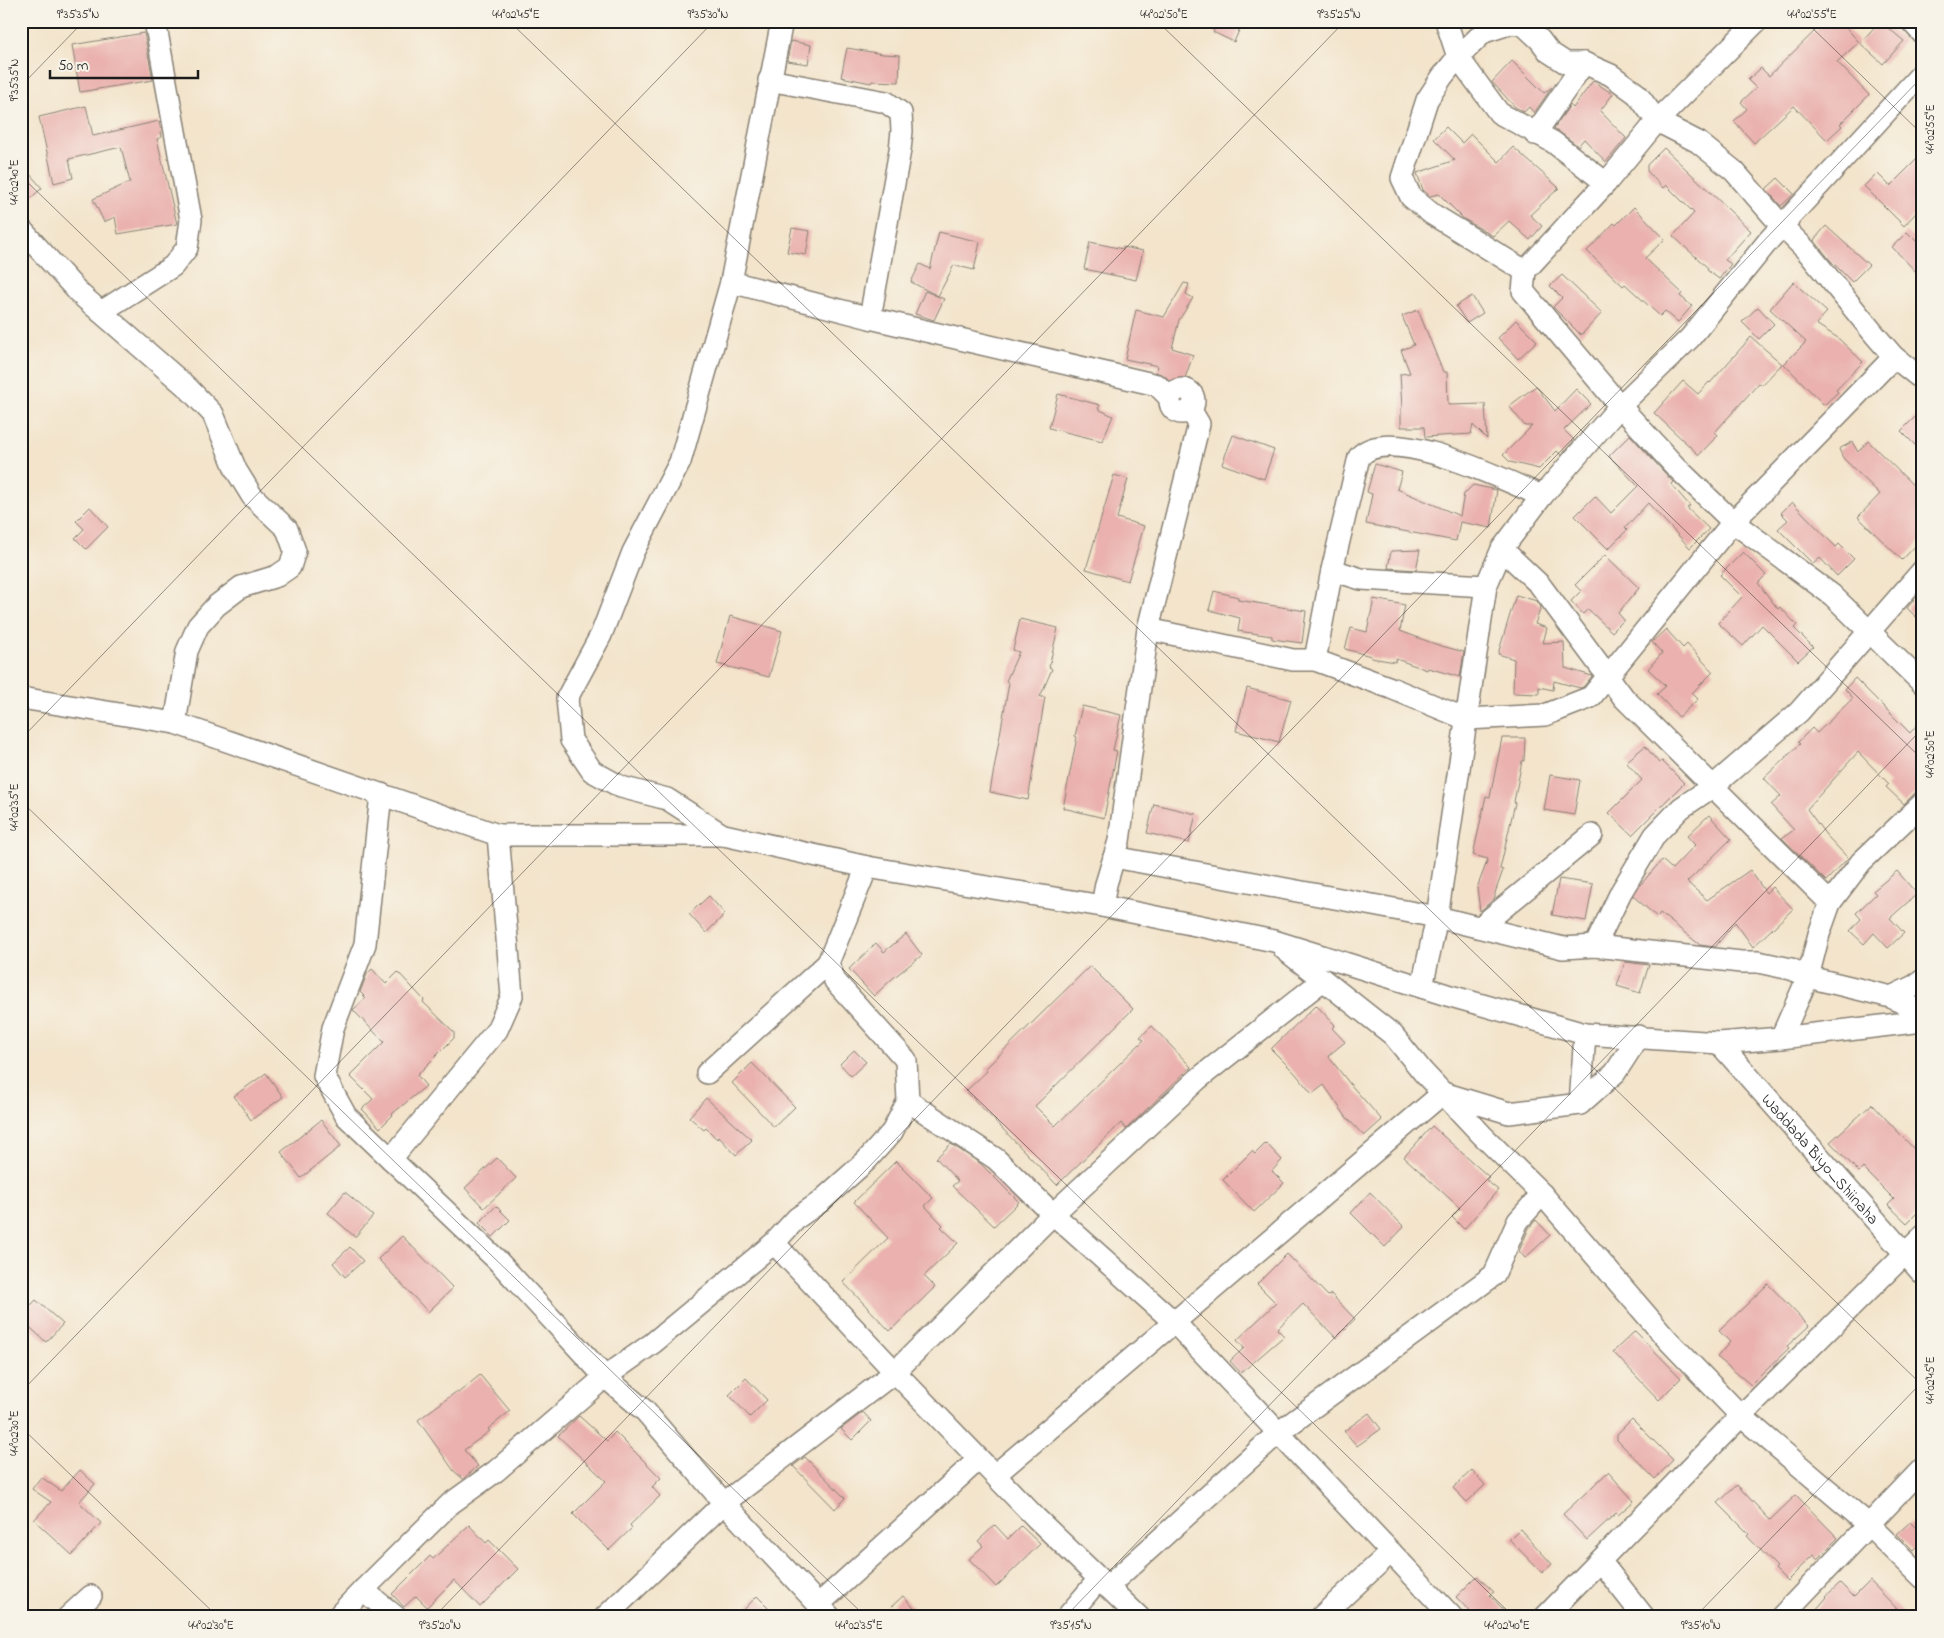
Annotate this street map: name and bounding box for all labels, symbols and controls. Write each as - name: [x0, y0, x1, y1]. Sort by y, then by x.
- text: 9°35'35"N: [57, 6, 99, 24]
- text: 44°02'45"E: [492, 6, 540, 24]
- text: 9°35'30"N: [688, 6, 728, 24]
- text: 44°02'50"E: [1140, 6, 1188, 24]
- text: 9°35'25"N: [1317, 6, 1361, 24]
- text: 44°02'55"E: [1787, 6, 1837, 24]
- scale bar: [50, 48, 198, 80]
- text: 50 m: [58, 55, 89, 77]
- text: 9°35'35"N: [6, 59, 24, 101]
- text: 44°02'55"E: [1922, 104, 1940, 154]
- text: 44°02'40"E: [6, 159, 24, 205]
- text: 44°02'50"E: [1922, 730, 1940, 778]
- text: 44°02'35"E: [6, 783, 24, 831]
- street label: Waddada Biyo_Shiinaha: [1755, 1089, 1884, 1231]
- text: 44°02'45"E: [1922, 1356, 1940, 1404]
- text: 44°02'30"E: [6, 1410, 24, 1456]
- text: 44°02'30"E: [188, 1617, 234, 1635]
- text: 9°35'20"N: [419, 1617, 461, 1635]
- text: 44°02'35"E: [835, 1617, 883, 1635]
- text: 9°35'15"N: [1050, 1617, 1092, 1635]
- text: 44°02'40"E: [1484, 1617, 1530, 1635]
- text: 9°35'10"N: [1681, 1617, 1721, 1635]

